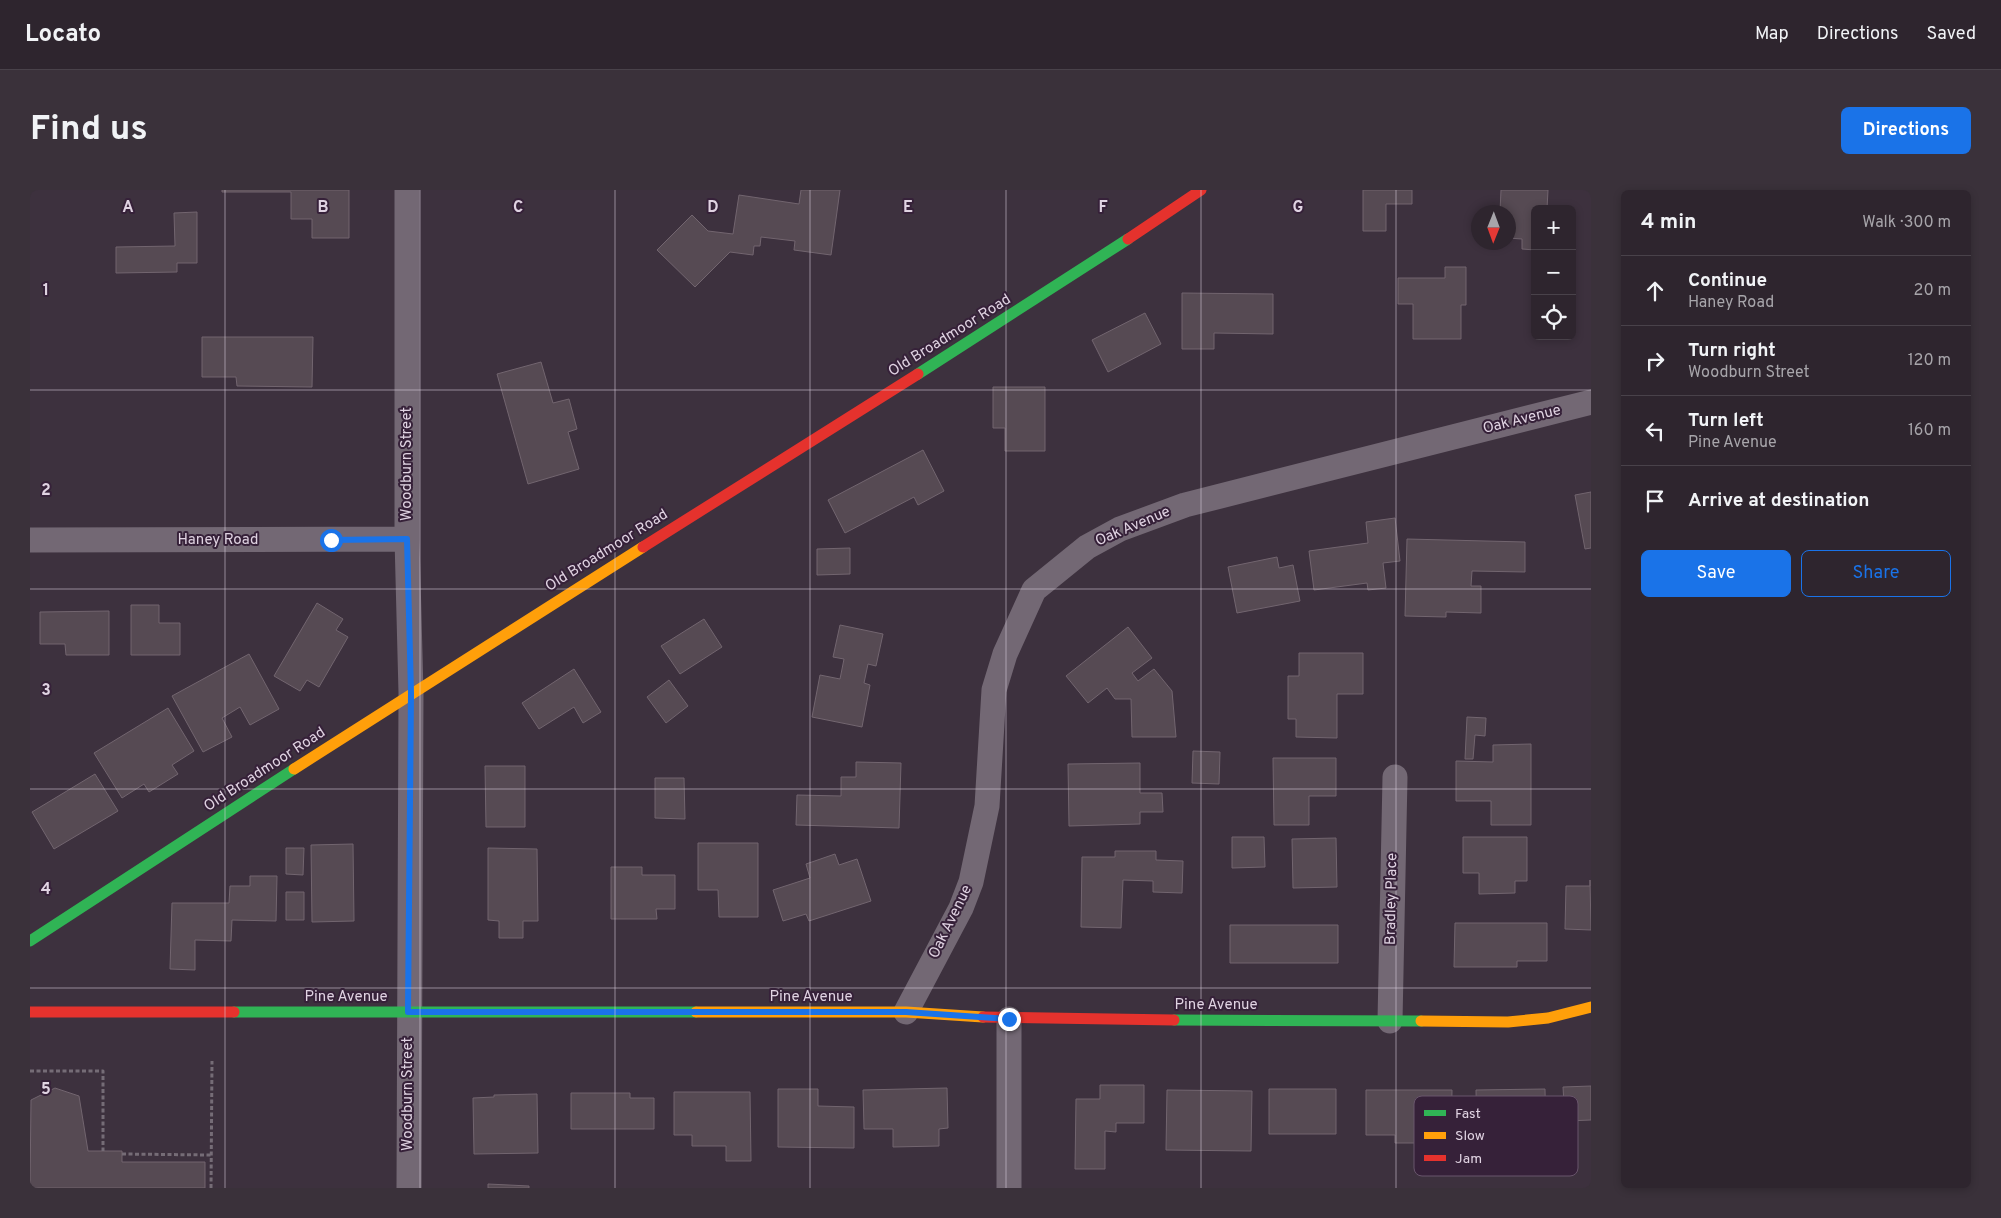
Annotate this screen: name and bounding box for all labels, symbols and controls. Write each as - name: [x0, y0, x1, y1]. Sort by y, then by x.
- text: Locato: [25, 20, 101, 50]
- text: Map: [1755, 23, 1789, 46]
- text: Directions: [1817, 23, 1899, 46]
- text: Saved: [1927, 23, 1976, 46]
- button: Directions: [1841, 107, 1971, 154]
- text: Find us: [30, 108, 148, 152]
- text: A: [122, 198, 134, 218]
- text: B: [317, 198, 329, 218]
- text: C: [513, 198, 523, 218]
- text: D: [707, 198, 719, 218]
- text: E: [903, 198, 913, 218]
- text: F: [1098, 198, 1108, 218]
- text: G: [1293, 198, 1303, 218]
- north arrow: [1471, 205, 1516, 250]
- map controls: [1531, 205, 1576, 340]
- button: +: [1531, 205, 1576, 250]
- text: 4 min: [1641, 209, 1697, 236]
- text: Walk · 300 m: [1862, 213, 1951, 233]
- button: −: [1531, 250, 1576, 295]
- text: Continue: [1688, 269, 1767, 293]
- icon: ahead: [1641, 277, 1669, 305]
- text: 1: [43, 281, 49, 301]
- text: 20 m: [1914, 281, 1951, 301]
- street label: Old Broadmoor Road: [885, 291, 1015, 381]
- text: Haney Road: [1688, 293, 1774, 313]
- button: locate: [1531, 295, 1576, 340]
- text: Turn right: [1688, 339, 1776, 363]
- icon: right: [1641, 347, 1669, 375]
- text: 120 m: [1908, 351, 1951, 371]
- text: Woodburn Street: [1688, 363, 1810, 383]
- street label: Oak Avenue: [1481, 401, 1563, 439]
- street label: Woodburn Street: [398, 407, 417, 521]
- text: Turn left: [1688, 409, 1764, 433]
- icon: left: [1641, 417, 1669, 445]
- text: 160 m: [1908, 421, 1951, 441]
- text: Pine Avenue: [1688, 433, 1777, 453]
- text: 2: [41, 481, 51, 501]
- icon: arrive: [1641, 487, 1669, 515]
- text: Arrive at destination: [1688, 489, 1869, 513]
- street label: Oak Avenue: [1093, 503, 1173, 551]
- street label: Old Broadmoor Road: [542, 506, 672, 596]
- route start: [320, 529, 343, 552]
- street label: Haney Road: [178, 531, 258, 550]
- button: Save: [1641, 550, 1791, 597]
- button: Share: [1801, 550, 1951, 597]
- text: 3: [41, 681, 51, 701]
- street label: Old Broadmoor Road: [201, 724, 329, 816]
- street label: Bradley Place: [1382, 853, 1402, 945]
- text: 4: [41, 880, 51, 900]
- street label: Oak Avenue: [925, 882, 977, 962]
- street label: Pine Avenue: [304, 988, 388, 1007]
- street label: Pine Avenue: [769, 988, 853, 1007]
- street label: Pine Avenue: [1174, 996, 1258, 1015]
- route end: [998, 1008, 1021, 1031]
- street label: Woodburn Street: [399, 1037, 418, 1151]
- text: 5: [41, 1080, 51, 1100]
- legend: [1414, 1096, 1578, 1176]
- text: Fast: [1455, 1106, 1481, 1123]
- text: Slow: [1455, 1128, 1485, 1145]
- text: Jam: [1455, 1151, 1482, 1168]

